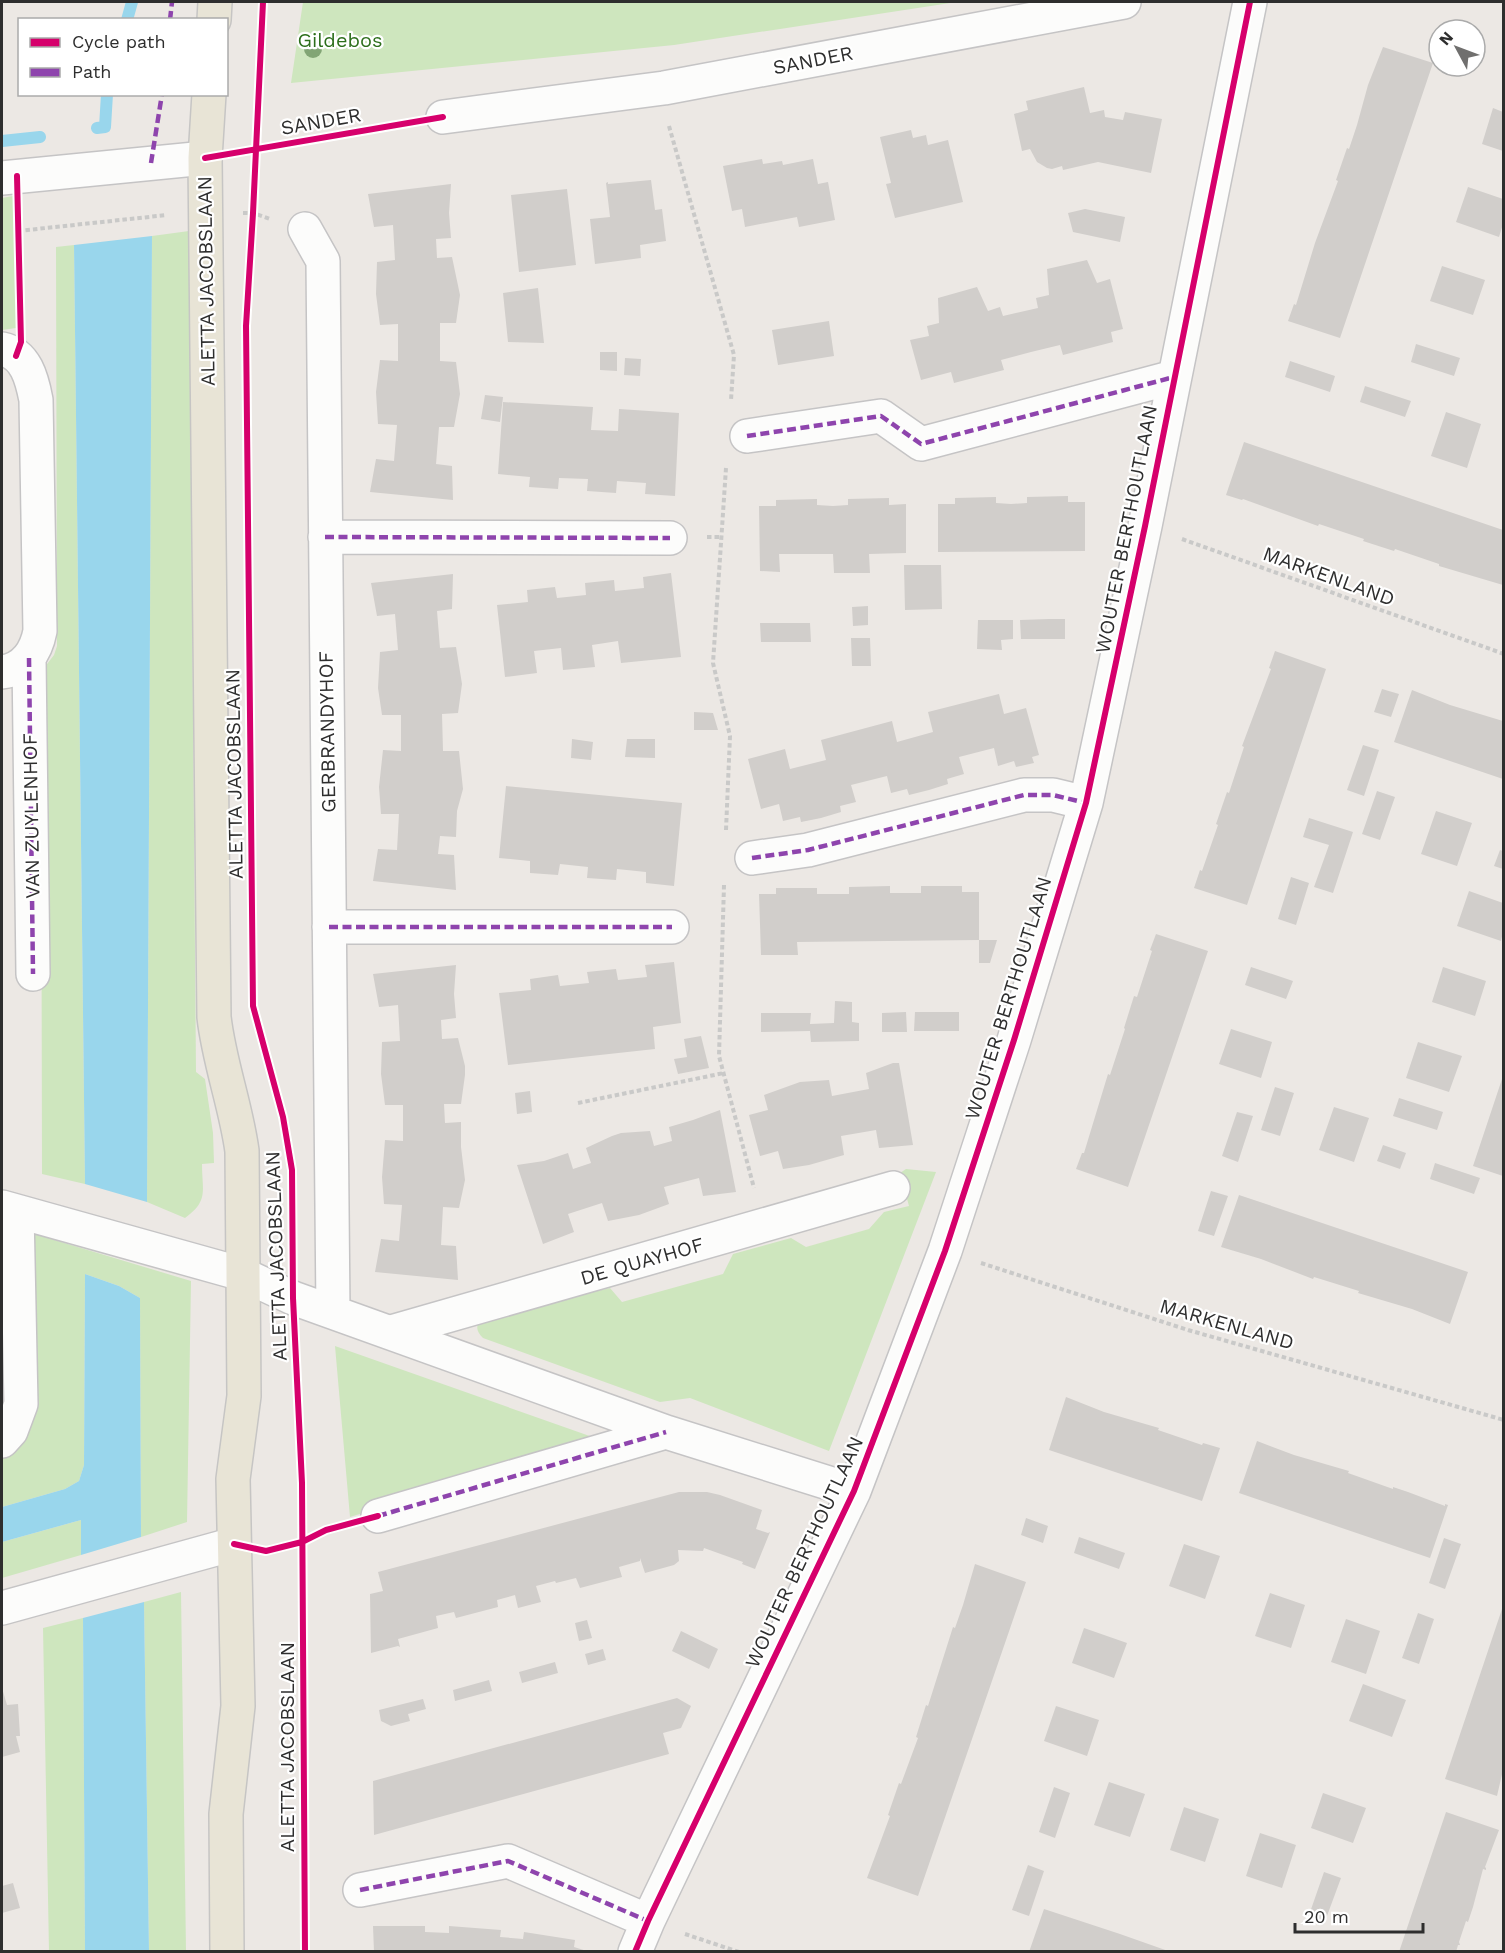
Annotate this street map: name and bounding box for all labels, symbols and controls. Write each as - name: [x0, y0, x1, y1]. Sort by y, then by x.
- legend: [18, 18, 228, 96]
- north arrow: [1427, 18, 1487, 78]
- park label: Gildebos: [297, 28, 383, 52]
- text: N: [1435, 28, 1457, 49]
- text: Cycle path: [72, 31, 166, 52]
- street label: SANDER: [771, 40, 855, 80]
- text: Path: [72, 61, 112, 82]
- street label: SANDER: [279, 102, 363, 140]
- street label: ALETTA JACOBSLAAN: [192, 176, 220, 386]
- street label: WOUTER BERTHOUTLAAN: [1090, 403, 1162, 655]
- street label: MARKENLAND: [1260, 541, 1398, 611]
- street label: GERBRANDYHOF: [314, 651, 340, 813]
- street label: ALETTA JACOBSLAAN: [220, 669, 248, 879]
- street label: VAN ZUYLENHOF: [18, 733, 44, 899]
- street label: WOUTER BERTHOUTLAAN: [960, 874, 1056, 1122]
- street label: ALETTA JACOBSLAAN: [260, 1151, 292, 1361]
- street label: DE QUAYHOF: [577, 1232, 707, 1290]
- street label: MARKENLAND: [1157, 1293, 1297, 1355]
- street label: WOUTER BERTHOUTLAAN: [740, 1432, 868, 1672]
- street label: ALETTA JACOBSLAAN: [275, 1642, 299, 1852]
- scale bar: [1295, 1896, 1422, 1934]
- text: 20 m: [1304, 1906, 1349, 1927]

